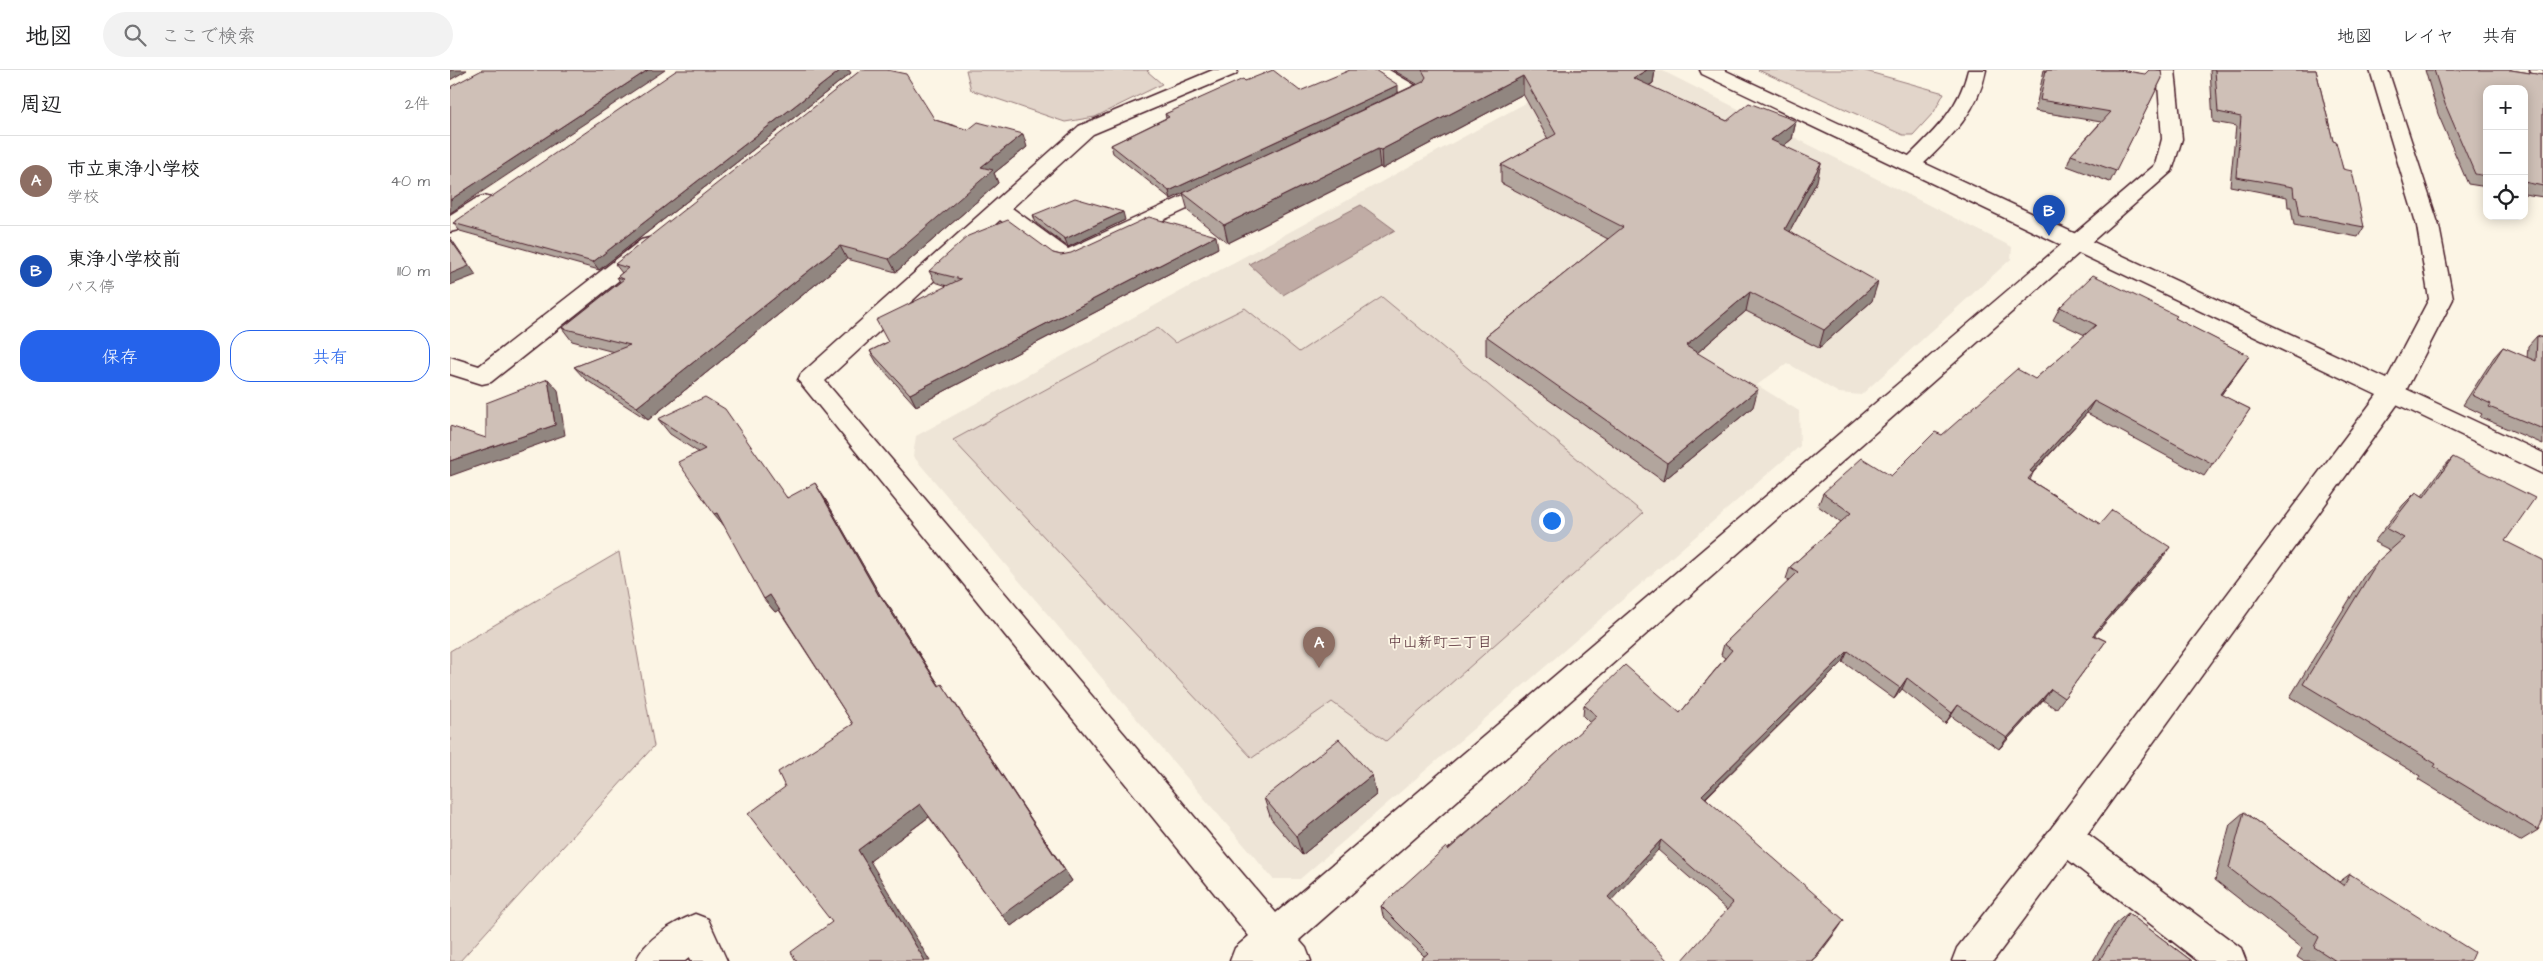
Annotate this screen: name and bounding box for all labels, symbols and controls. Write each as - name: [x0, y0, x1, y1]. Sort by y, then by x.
- search box: [103, 12, 453, 57]
- text: 地図: [25, 20, 73, 54]
- icon: search: [121, 21, 149, 49]
- text: ここで検索: [161, 23, 256, 50]
- text: 地図: [2337, 24, 2373, 49]
- text: レイヤ: [2401, 24, 2454, 49]
- text: 共有: [2482, 24, 2518, 49]
- map controls: [2483, 85, 2528, 220]
- button: +: [2483, 85, 2528, 130]
- text: 周辺: [20, 90, 62, 119]
- text: 2件: [405, 93, 430, 115]
- button: −: [2483, 130, 2528, 175]
- text: 市立東浄小学校: [67, 156, 200, 183]
- text: A: [31, 170, 41, 192]
- text: 40 m: [390, 170, 430, 192]
- button: locate: [2483, 175, 2528, 220]
- text: 学校: [67, 186, 99, 208]
- pin: B: [2033, 195, 2065, 236]
- text: 東浄小学校前: [67, 246, 181, 273]
- text: B: [30, 260, 42, 282]
- text: 110 m: [397, 260, 430, 282]
- text: バス停: [67, 276, 115, 298]
- button: 保存: [20, 330, 220, 382]
- button: 共有: [230, 330, 430, 382]
- your location: [1539, 508, 1565, 534]
- pin: A: [1303, 627, 1335, 668]
- district label: 中山新町二丁目: [1387, 632, 1493, 653]

